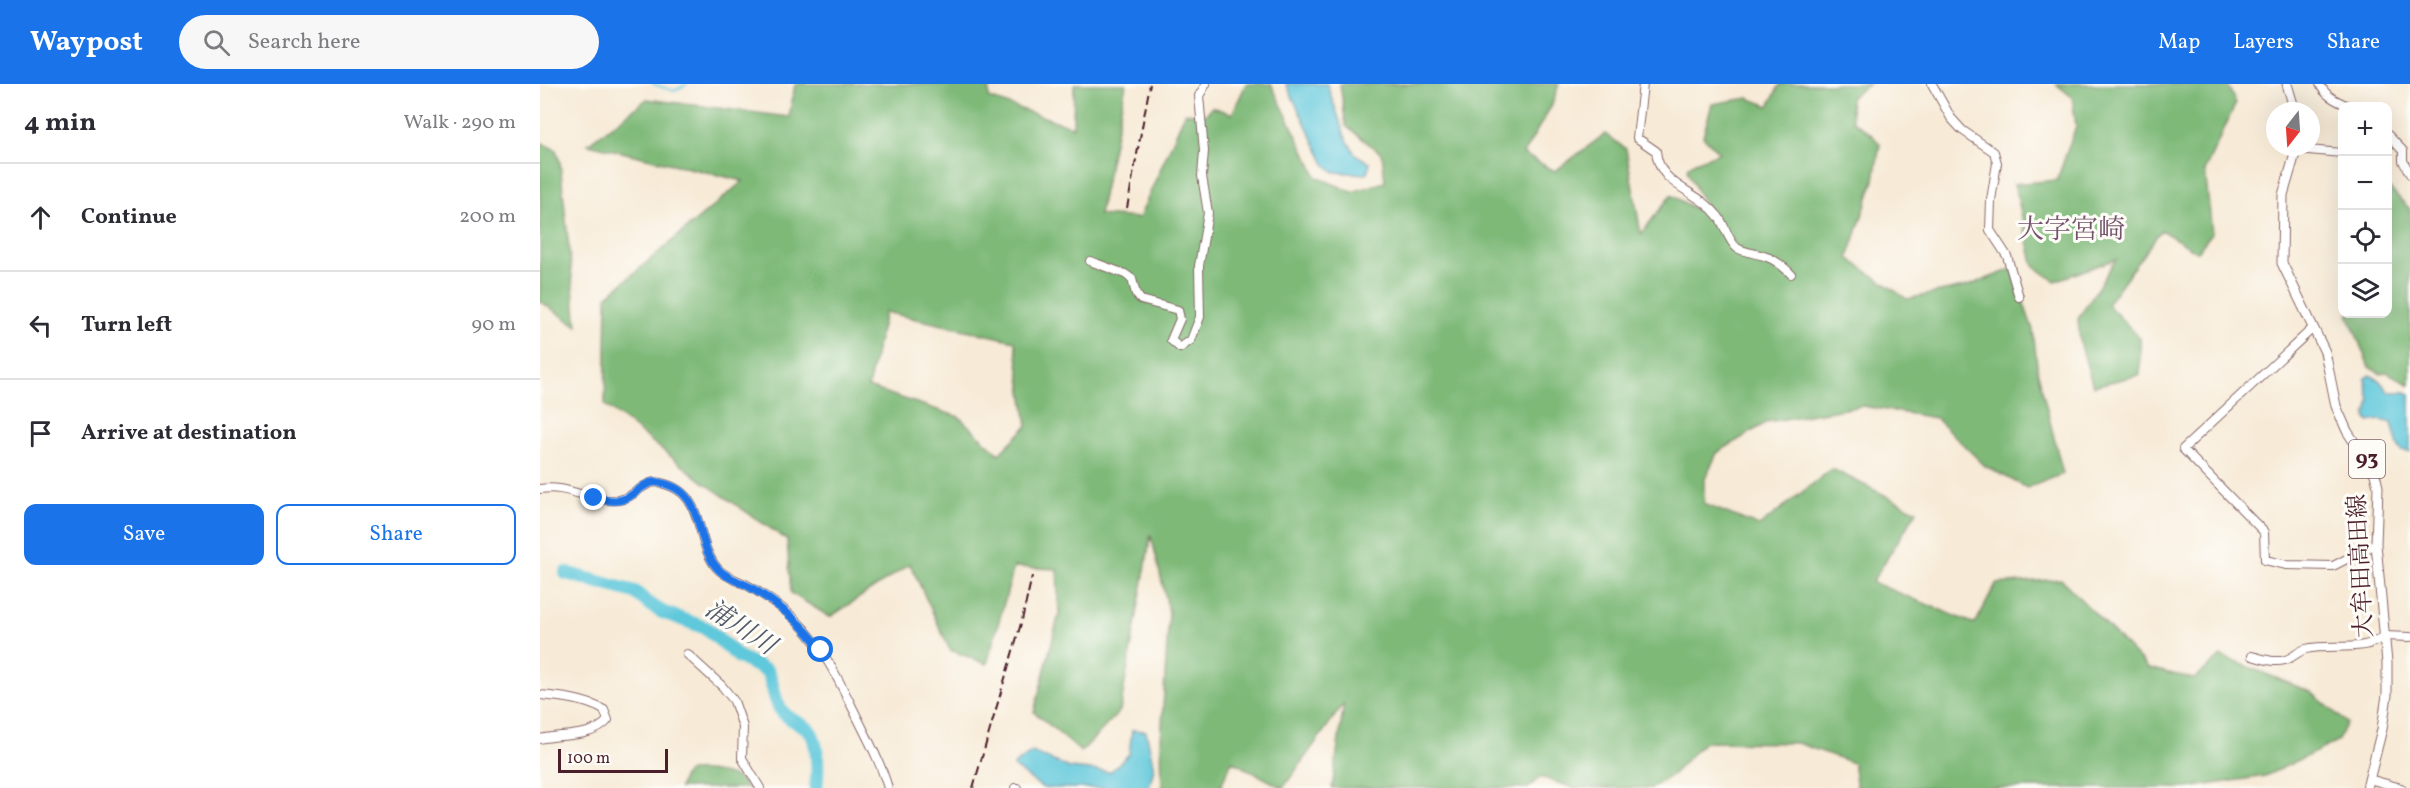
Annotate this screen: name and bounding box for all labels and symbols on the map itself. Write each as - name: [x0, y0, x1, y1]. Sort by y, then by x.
- north arrow: [2266, 102, 2320, 156]
- district label: 大字宮崎: [2017, 212, 2125, 250]
- road number: 93: [2349, 440, 2385, 478]
- route end: [580, 484, 606, 510]
- street label: 大牟田高田線: [2341, 493, 2383, 639]
- water label: 浦川川: [697, 592, 785, 666]
- route start: [807, 636, 833, 662]
- scale bar: [558, 746, 668, 774]

